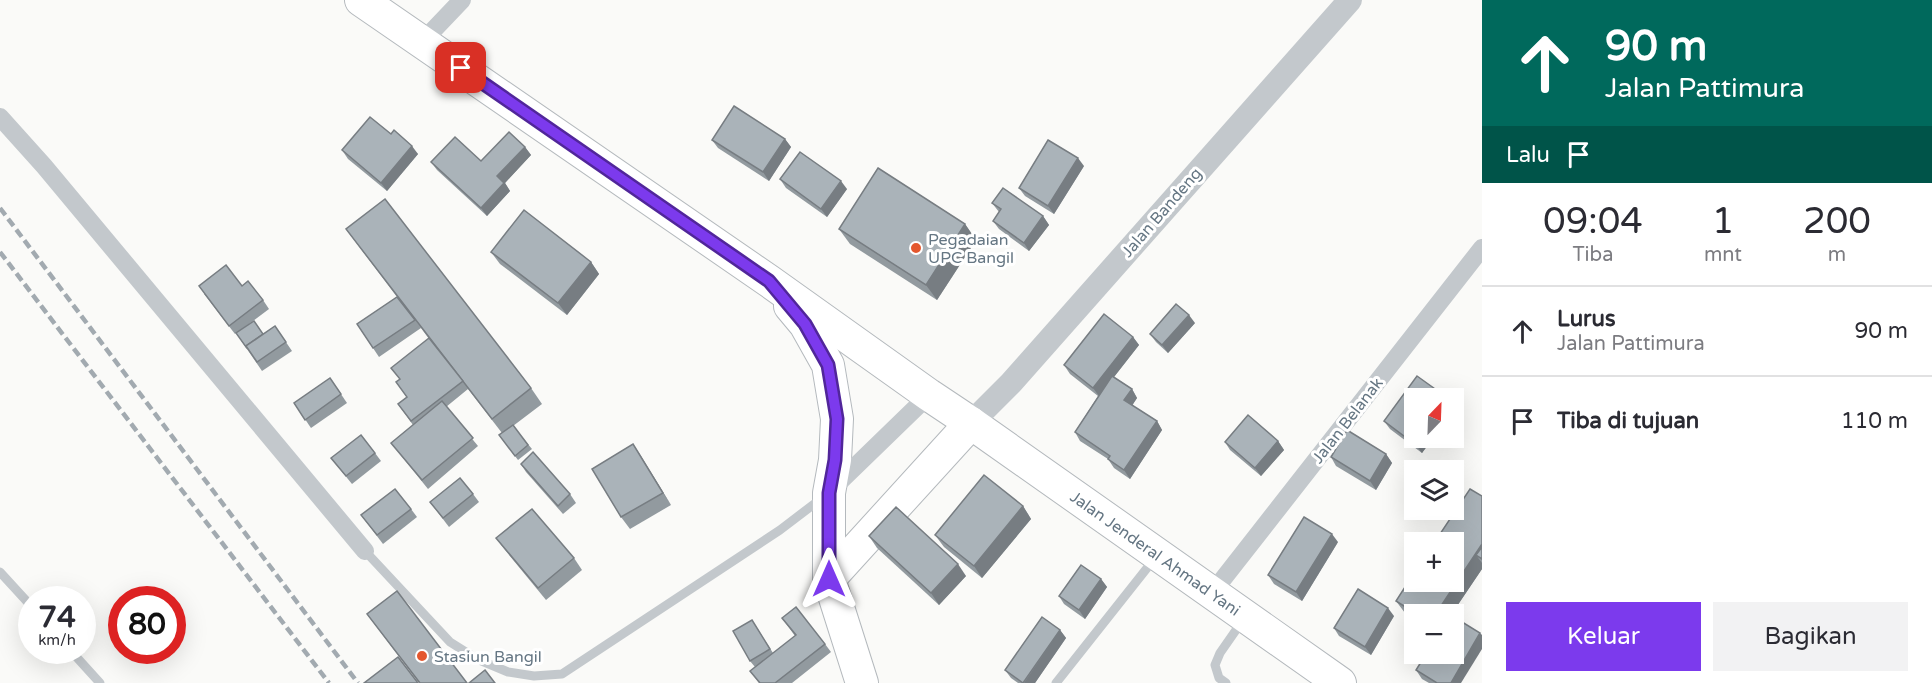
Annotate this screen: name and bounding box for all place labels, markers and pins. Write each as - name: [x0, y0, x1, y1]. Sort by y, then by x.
- pin: [435, 42, 486, 93]
- place label: Pegadaian UPC Bangil: [928, 230, 1014, 268]
- marker: Pegadaian UPC Bangil: [909, 241, 923, 255]
- place label: Stasiun Bangil: [434, 647, 542, 667]
- marker: Stasiun Bangil: [415, 649, 429, 663]

